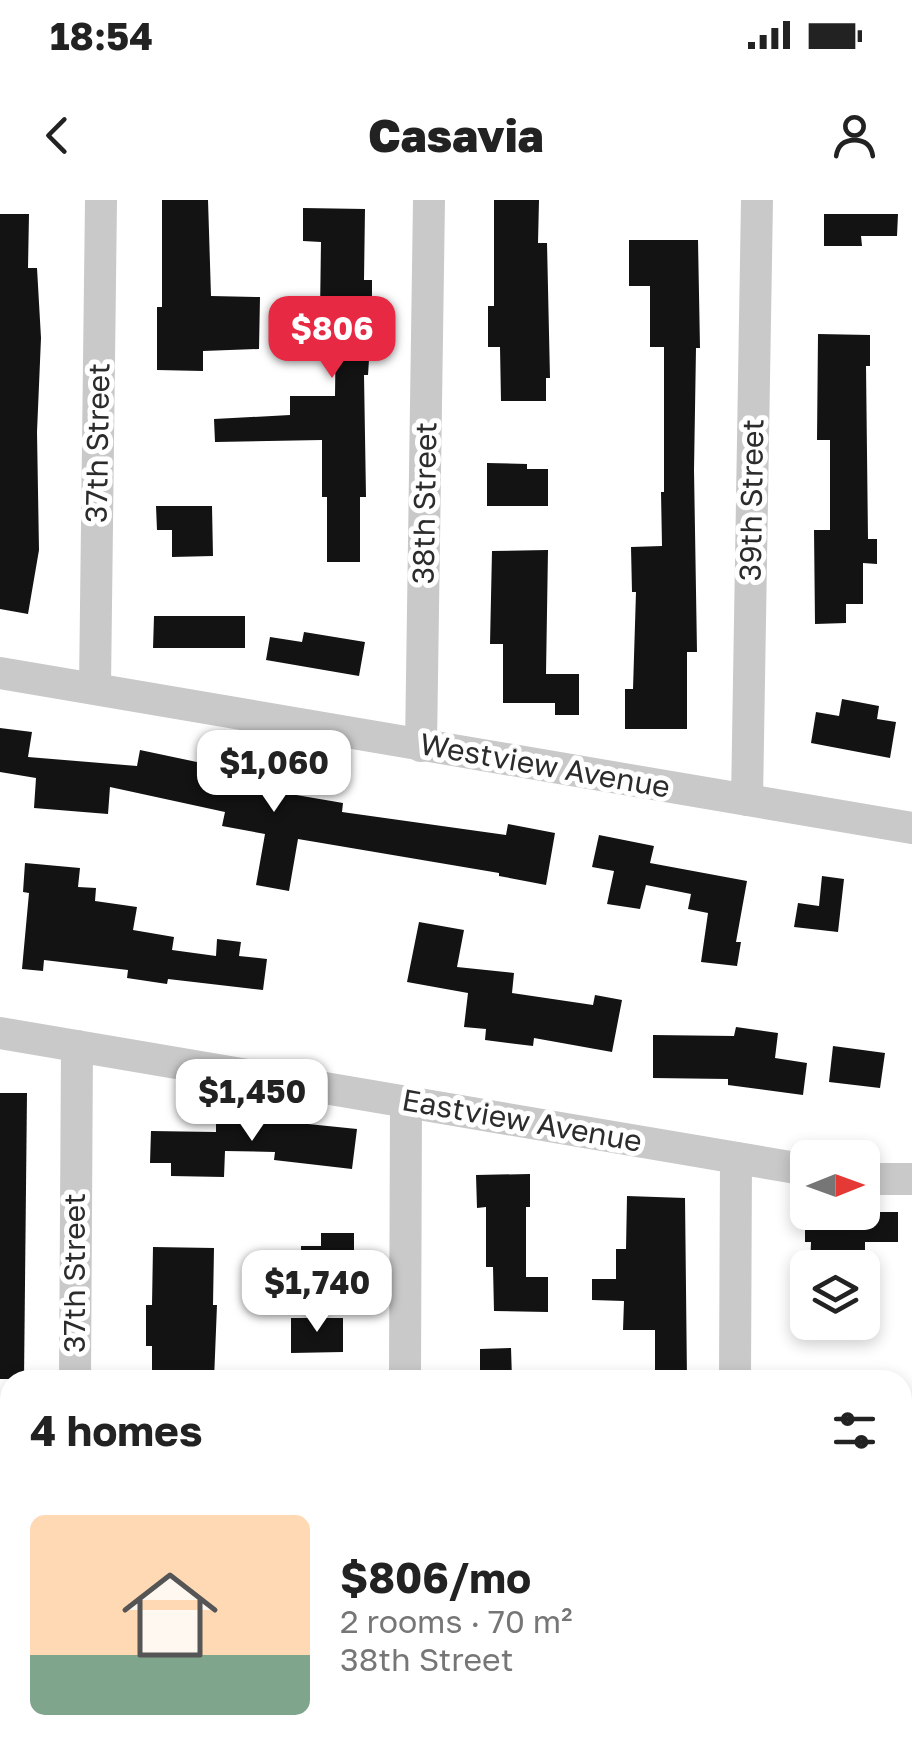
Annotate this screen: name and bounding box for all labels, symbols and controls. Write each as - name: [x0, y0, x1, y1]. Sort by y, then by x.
- text: 18:54: [50, 13, 153, 58]
- icon: back: [30, 108, 85, 163]
- text: Casavia: [368, 108, 544, 162]
- icon: person: [827, 108, 882, 163]
- pin: $806: [273, 296, 391, 381]
- text: $806: [290, 309, 374, 347]
- street label: 37th Street: [78, 363, 116, 523]
- street label: 39th Street: [732, 418, 770, 582]
- street label: 38th Street: [405, 421, 443, 585]
- street label: Westview Avenue: [417, 725, 673, 805]
- pin: $1,060: [193, 730, 355, 815]
- text: $1,060: [219, 743, 329, 781]
- pin: $1,450: [171, 1059, 333, 1144]
- text: $1,450: [198, 1072, 306, 1110]
- street label: Eastview Avenue: [399, 1081, 645, 1159]
- north arrow: [790, 1140, 880, 1230]
- map controls: [790, 1140, 880, 1340]
- street label: 37th Street: [56, 1193, 92, 1353]
- pin: $1,740: [236, 1250, 398, 1335]
- button: layers: [790, 1250, 880, 1340]
- text: $1,740: [264, 1263, 370, 1301]
- icon: filters: [827, 1403, 882, 1458]
- text: 4 homes: [30, 1405, 202, 1455]
- text: $806/mo: [340, 1552, 531, 1602]
- icon: home: [110, 1555, 230, 1675]
- text: 2 rooms · 70 m²: [340, 1602, 573, 1640]
- text: 38th Street: [340, 1640, 513, 1678]

